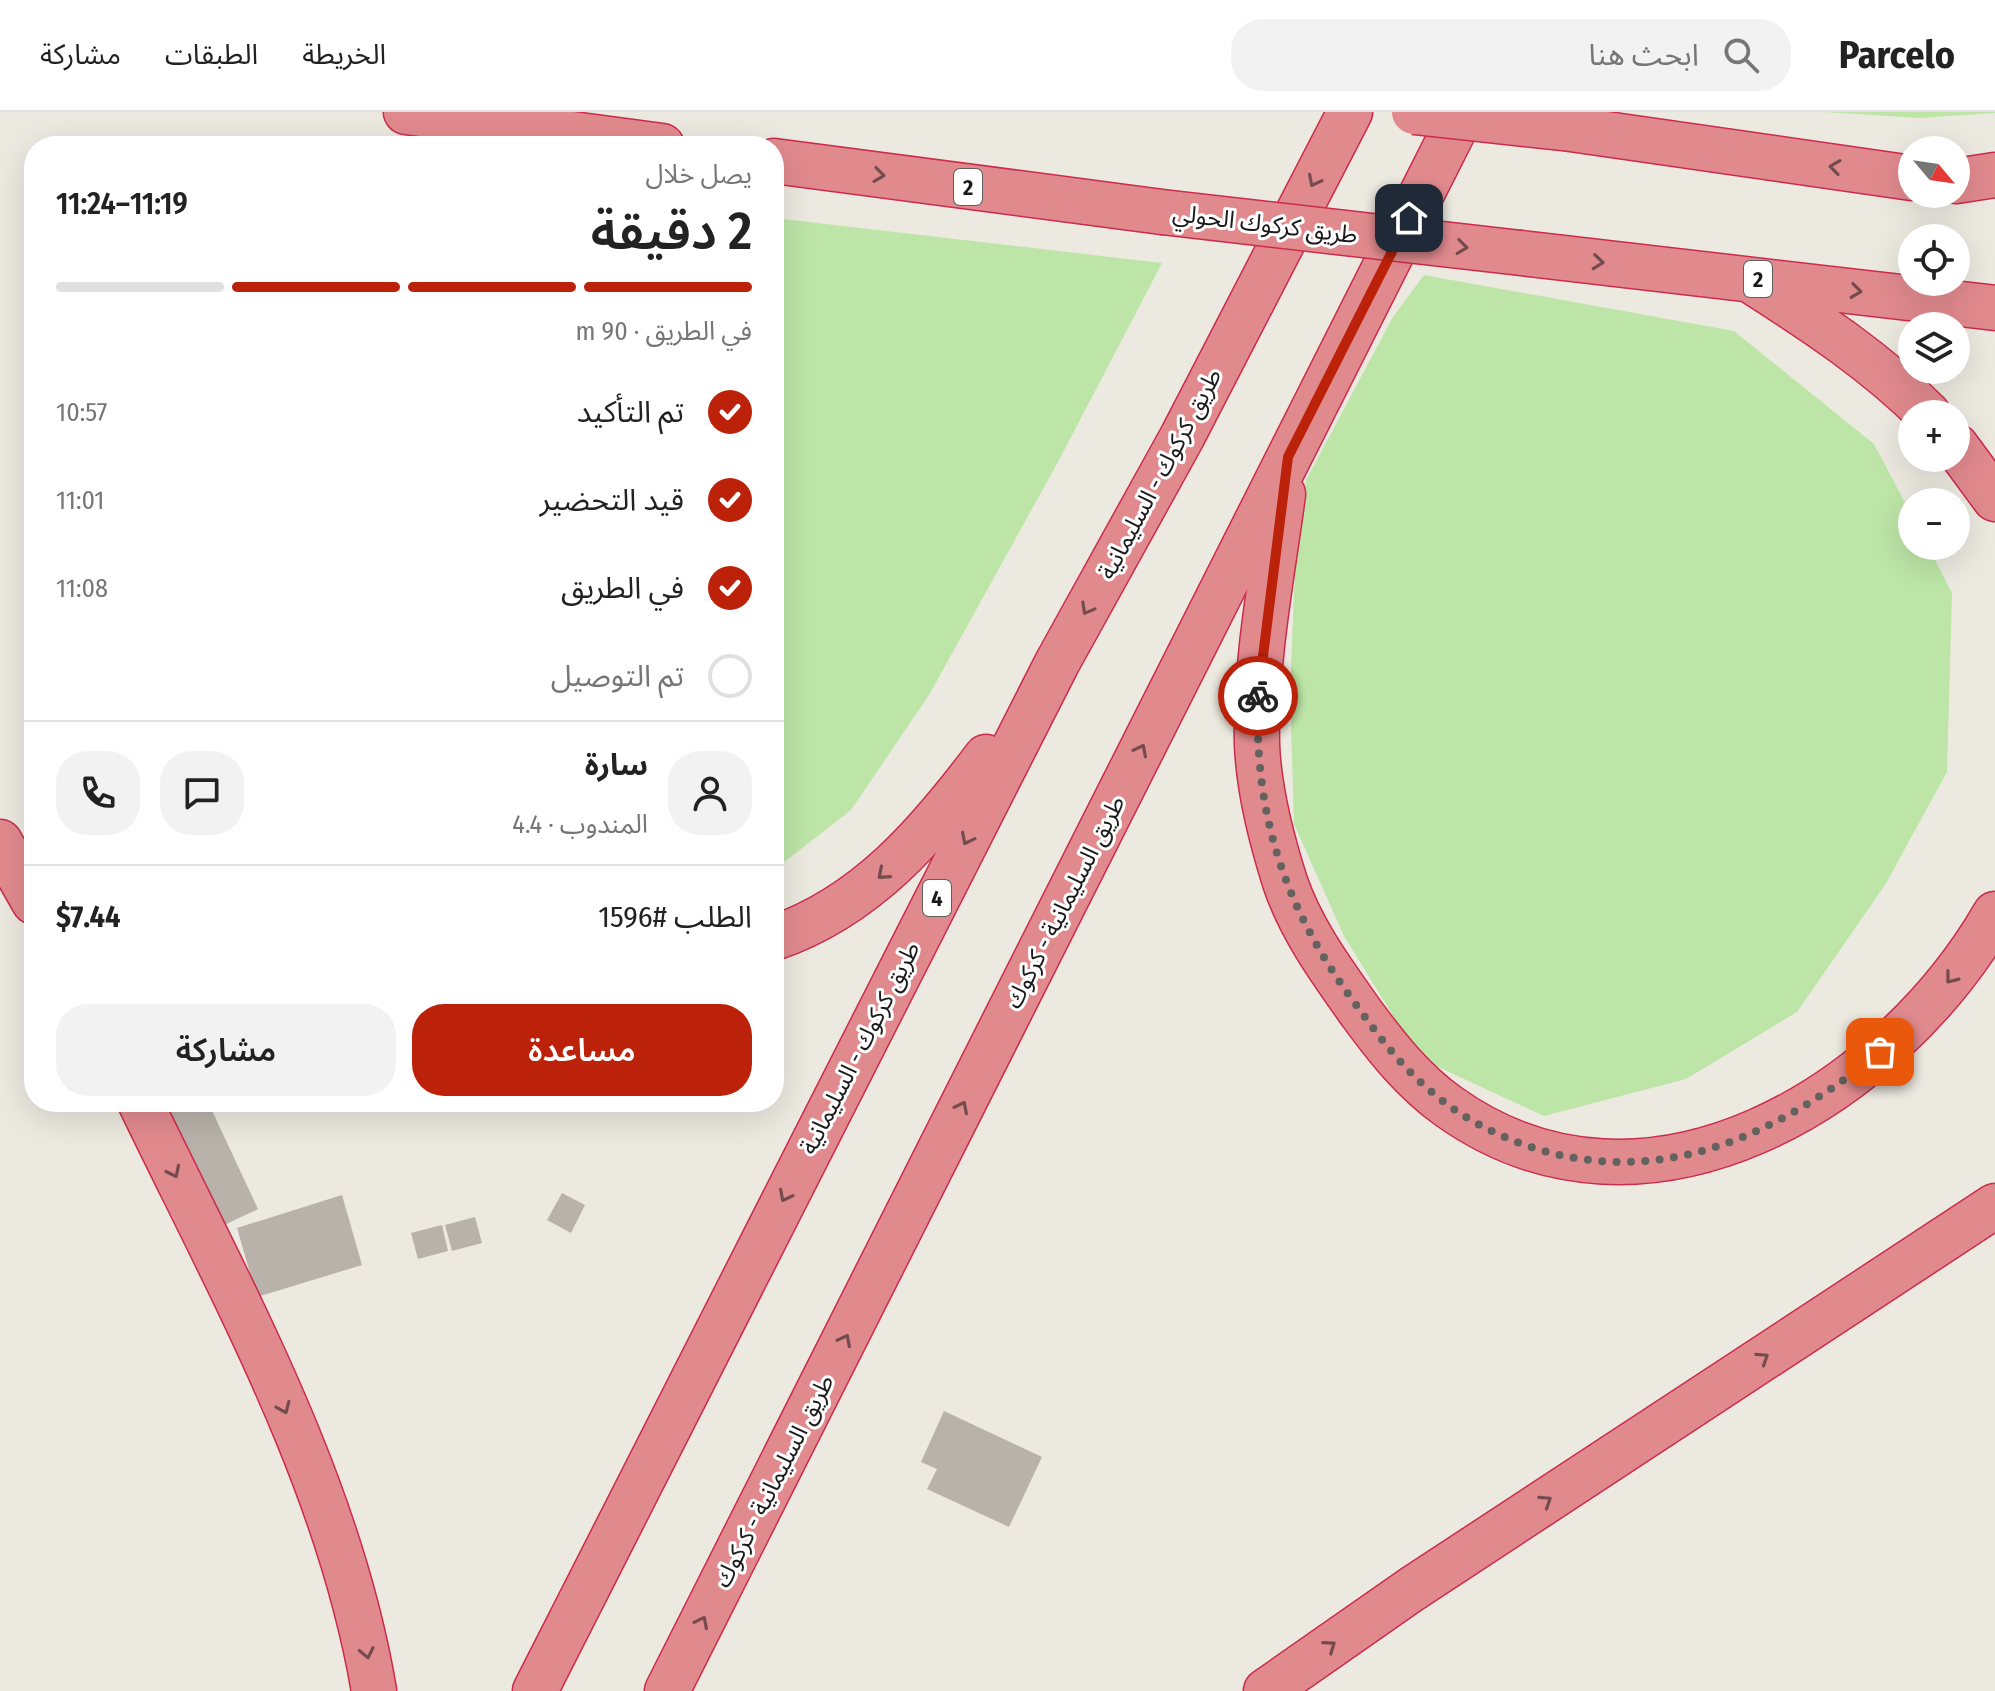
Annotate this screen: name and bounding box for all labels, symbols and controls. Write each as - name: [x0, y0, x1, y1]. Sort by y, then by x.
- search box: [1231, 19, 1791, 91]
- text: Parcelo: [1839, 32, 1955, 78]
- icon: search: [1719, 33, 1763, 77]
- text: ابحث هنا: [1588, 37, 1699, 73]
- text: مشاركة: [40, 38, 121, 71]
- text: الطبقات: [165, 38, 258, 71]
- text: الخريطة: [302, 38, 386, 71]
- north arrow: [1898, 136, 1970, 208]
- map controls: [1898, 136, 1970, 560]
- text: يصل خلال: [646, 159, 752, 190]
- one-way arrow: [1828, 159, 1842, 176]
- one-way arrow: [872, 166, 886, 183]
- road number: 2: [954, 169, 982, 205]
- one-way arrow: [1309, 173, 1324, 188]
- pin: [1375, 184, 1443, 252]
- text: 11:19–11:24: [56, 186, 188, 222]
- icon: home: [1387, 196, 1431, 240]
- street label: طريق كركوك الحولي: [1170, 199, 1359, 254]
- text: 2 دقيقة: [591, 200, 752, 263]
- button: locate: [1898, 224, 1970, 296]
- one-way arrow: [1456, 238, 1469, 255]
- one-way arrow: [1592, 253, 1605, 270]
- road number: 2: [1744, 261, 1772, 297]
- one-way arrow: [1850, 283, 1863, 300]
- button: layers: [1898, 312, 1970, 384]
- text: في الطريق · 90 m: [575, 316, 752, 347]
- street label: طريق كركوك - السليمانية: [1093, 364, 1228, 585]
- icon: check: [708, 390, 752, 434]
- text: تم التأكيد: [577, 394, 684, 430]
- text: 10:57: [56, 397, 107, 428]
- button: +: [1898, 400, 1970, 472]
- icon: check: [708, 478, 752, 522]
- text: قيد التحضير: [540, 482, 684, 518]
- text: 11:01: [56, 485, 104, 516]
- button: −: [1898, 488, 1970, 560]
- icon: check: [708, 566, 752, 610]
- text: في الطريق: [561, 570, 684, 606]
- text: 11:08: [56, 573, 108, 604]
- one-way arrow: [1081, 600, 1097, 614]
- courier: [1218, 656, 1298, 736]
- text: تم التوصيل: [551, 658, 684, 694]
- icon: bike: [1236, 674, 1280, 718]
- one-way arrow: [1132, 743, 1147, 758]
- text: سارة: [585, 747, 648, 783]
- button: phone: [56, 751, 140, 835]
- button: chat: [160, 751, 244, 835]
- button: person: [668, 751, 752, 835]
- street label: طريق السليمانية - كركوك: [999, 791, 1132, 1013]
- text: المندوب · 4.4: [512, 809, 648, 840]
- one-way arrow: [961, 831, 977, 846]
- one-way arrow: [877, 864, 892, 879]
- road number: 4: [923, 880, 951, 916]
- text: $7.44: [56, 899, 120, 935]
- text: الطلب #1596: [598, 899, 752, 935]
- street label: طريق كركوك - السليمانية: [794, 937, 927, 1159]
- one-way arrow: [1947, 969, 1961, 984]
- button: مشاركة: [56, 1004, 396, 1096]
- button: مساعدة: [412, 1004, 752, 1096]
- pin: [1846, 1018, 1914, 1086]
- icon: bag: [1858, 1030, 1902, 1074]
- one-way arrow: [952, 1101, 968, 1116]
- one-way arrow: [164, 1164, 180, 1179]
- one-way arrow: [780, 1187, 795, 1202]
- one-way arrow: [835, 1333, 851, 1348]
- one-way arrow: [1755, 1353, 1769, 1368]
- street label: طريق السليمانية - كركوك: [708, 1370, 841, 1592]
- one-way arrow: [274, 1400, 290, 1414]
- one-way arrow: [1537, 1496, 1552, 1511]
- one-way arrow: [693, 1615, 708, 1630]
- one-way arrow: [1321, 1641, 1335, 1656]
- one-way arrow: [358, 1646, 375, 1660]

